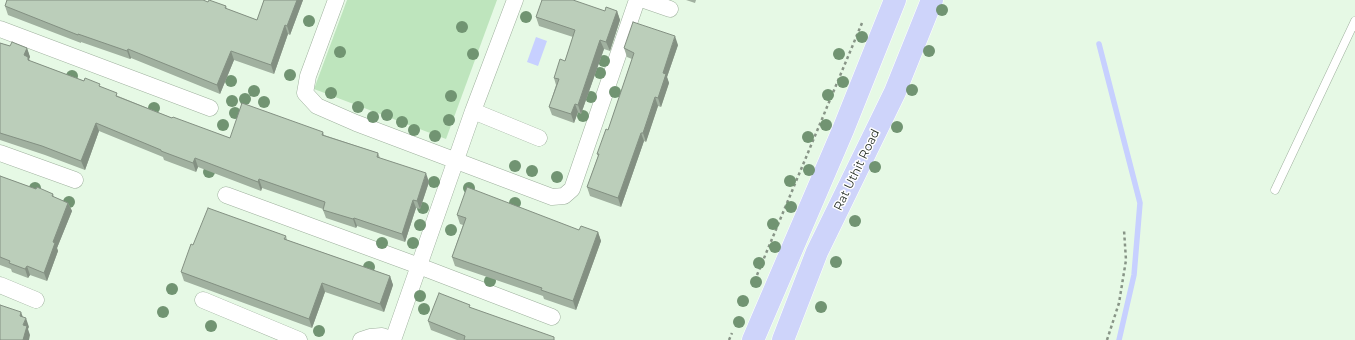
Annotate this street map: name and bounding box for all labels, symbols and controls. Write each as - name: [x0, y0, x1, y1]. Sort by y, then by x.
- street label: Rat Uthit Road: [831, 127, 883, 213]

